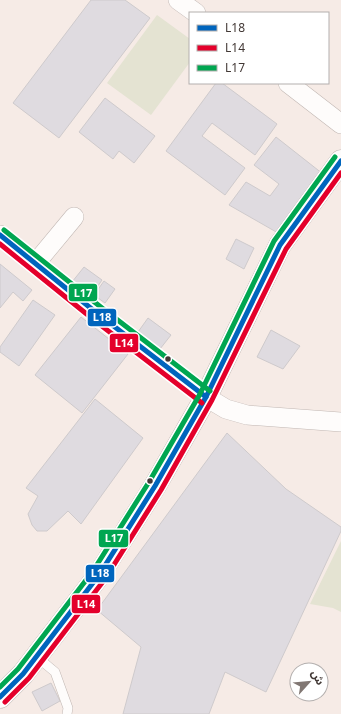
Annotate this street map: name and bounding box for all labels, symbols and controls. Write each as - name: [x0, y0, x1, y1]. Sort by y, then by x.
- legend: [189, 12, 329, 84]
- text: L18: [225, 19, 245, 36]
- text: L14: [225, 39, 245, 56]
- text: L17: [225, 59, 245, 76]
- line badge: L17: [68, 283, 98, 302]
- text: L17: [74, 285, 92, 300]
- line badge: L18: [87, 308, 117, 327]
- text: L18: [93, 309, 111, 324]
- line badge: L14: [109, 333, 139, 353]
- text: L14: [115, 335, 134, 350]
- unlabelled marker: [163, 354, 173, 364]
- unlabelled marker: [145, 476, 155, 486]
- line badge: L17: [98, 529, 129, 548]
- text: L17: [105, 530, 123, 545]
- line badge: L18: [85, 564, 115, 583]
- text: L18: [91, 565, 109, 580]
- line badge: L14: [71, 594, 101, 614]
- text: L14: [77, 596, 96, 611]
- north arrow: [289, 662, 329, 702]
- text: ش: [308, 667, 328, 687]

